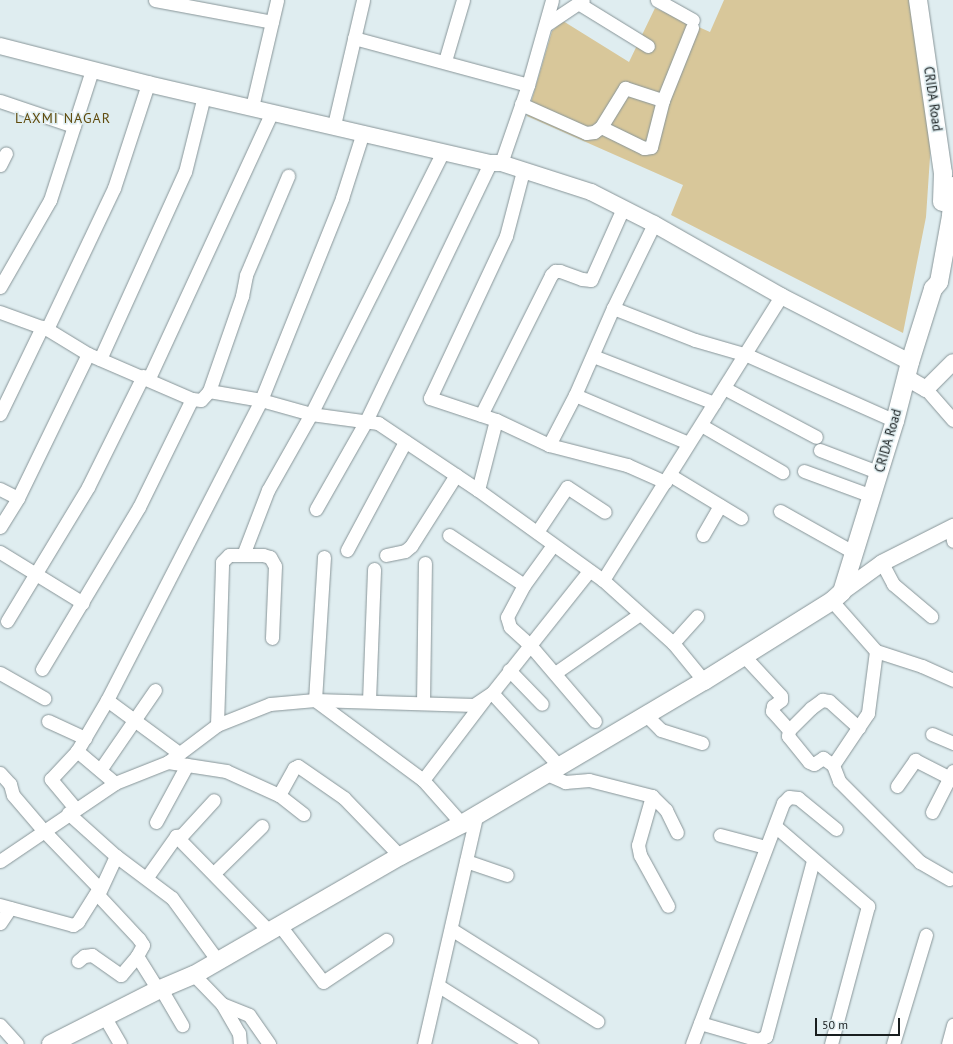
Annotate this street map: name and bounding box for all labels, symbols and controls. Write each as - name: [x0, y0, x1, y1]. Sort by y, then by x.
- street label: CRIDA Road: [920, 65, 944, 133]
- district label: LAXMI NAGAR: [15, 110, 111, 126]
- street label: CRIDA Road: [872, 407, 906, 475]
- scale bar: [817, 1010, 902, 1036]
- text: 50 m: [822, 1017, 848, 1032]

